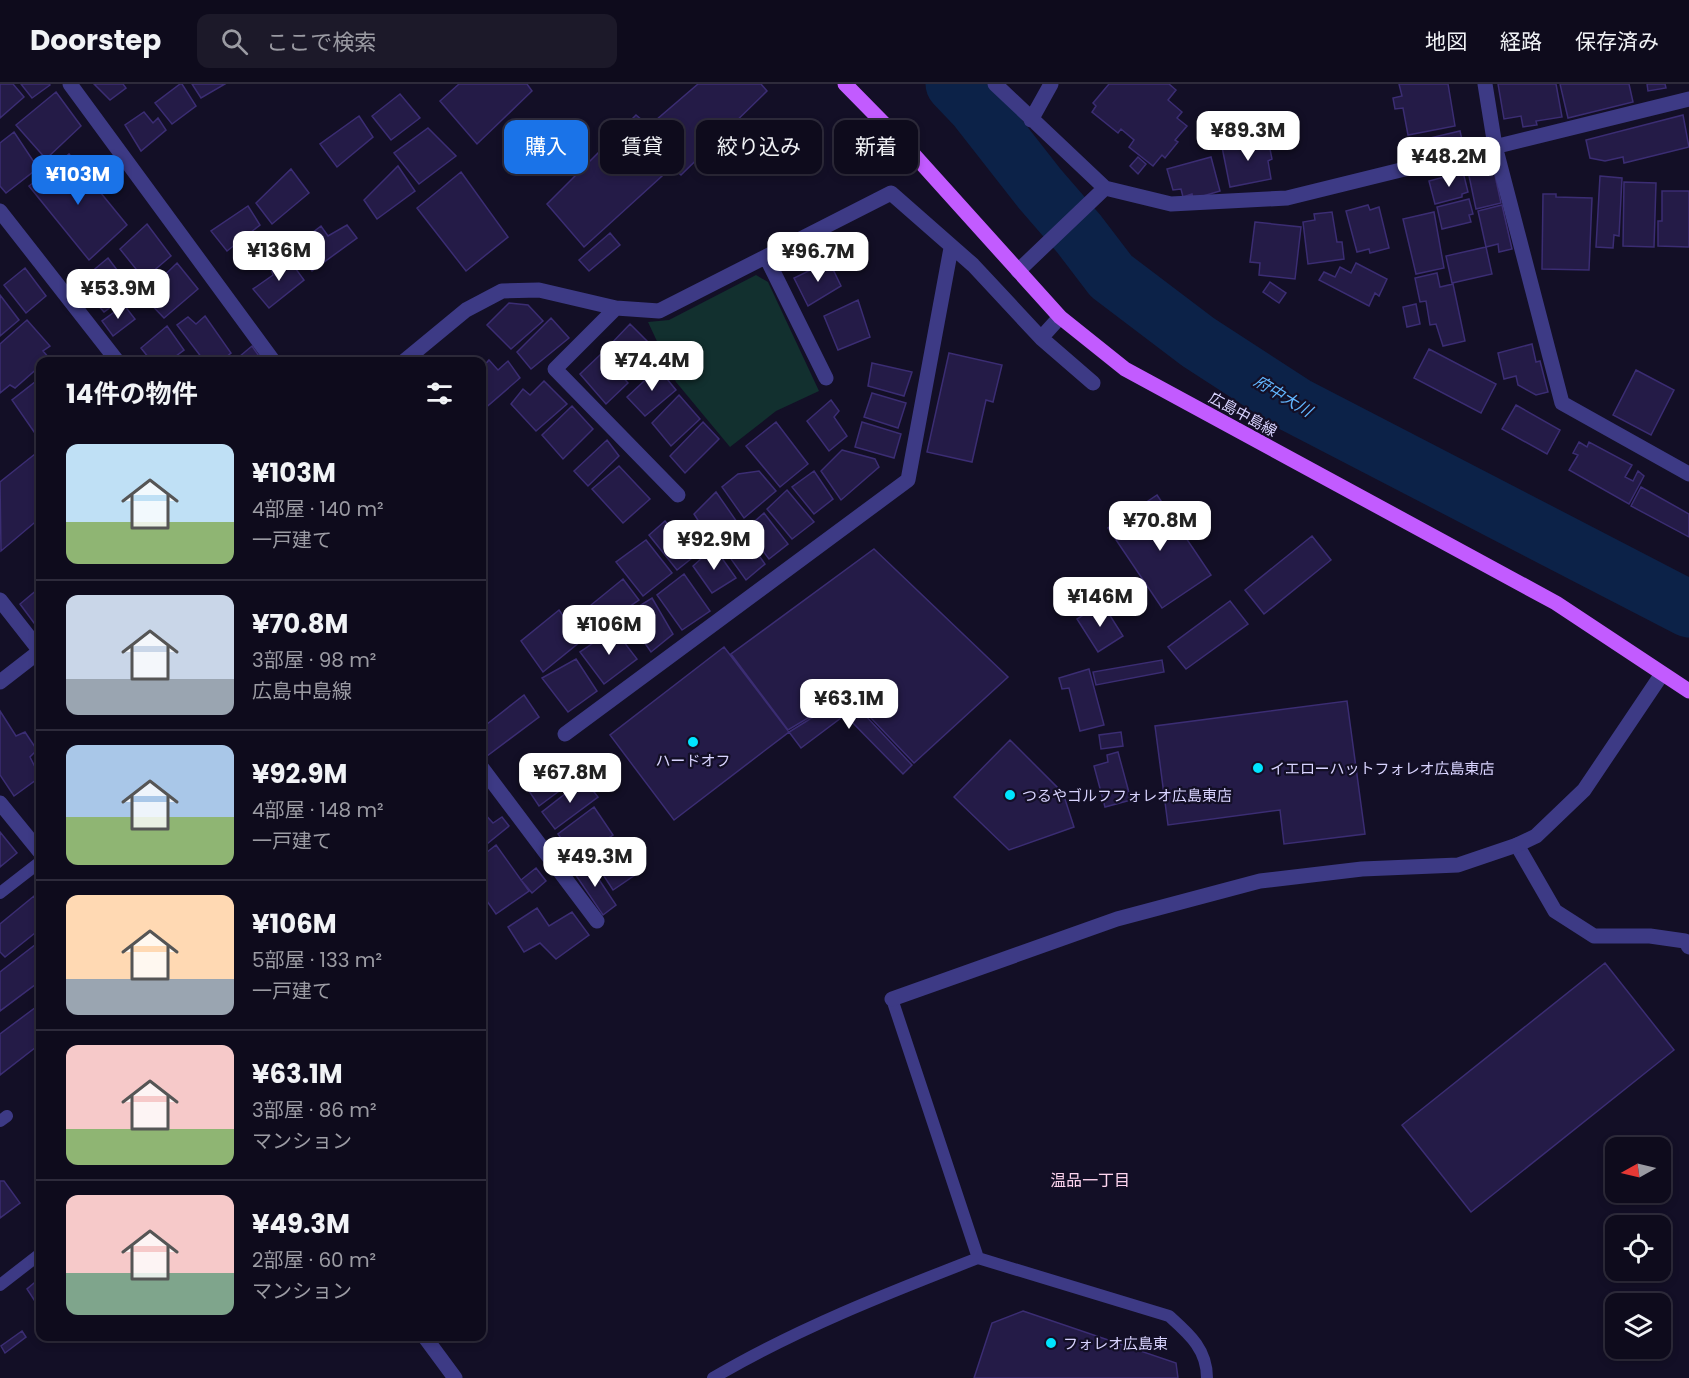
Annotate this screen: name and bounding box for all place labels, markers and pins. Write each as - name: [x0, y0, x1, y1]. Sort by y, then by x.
- pin: ¥89.3M: [1199, 111, 1297, 162]
- pin: ¥48.2M: [1400, 137, 1498, 188]
- pin: ¥103M: [36, 155, 120, 206]
- pin: ¥136M: [237, 231, 321, 282]
- pin: ¥96.7M: [769, 232, 867, 283]
- pin: ¥53.9M: [69, 269, 167, 320]
- pin: ¥74.4M: [603, 341, 701, 392]
- pin: ¥70.8M: [1111, 501, 1209, 552]
- pin: ¥92.9M: [665, 520, 763, 571]
- pin: ¥146M: [1058, 577, 1142, 628]
- pin: ¥106M: [567, 605, 651, 656]
- pin: ¥63.1M: [800, 679, 898, 730]
- marker: ハードオフ: [686, 735, 700, 749]
- place label: ハードオフ: [655, 750, 731, 771]
- pin: ¥67.8M: [521, 753, 619, 804]
- place label: イエローハットフォレオ広島東店: [1270, 758, 1495, 779]
- marker: イエローハットフォレオ広島東店: [1251, 761, 1265, 775]
- place label: つるやゴルフフォレオ広島東店: [1022, 785, 1232, 806]
- marker: つるやゴルフフォレオ広島東店: [1003, 788, 1017, 802]
- pin: ¥49.3M: [546, 837, 644, 888]
- place label: フォレオ広島東: [1063, 1333, 1168, 1354]
- marker: フォレオ広島東: [1044, 1336, 1058, 1350]

